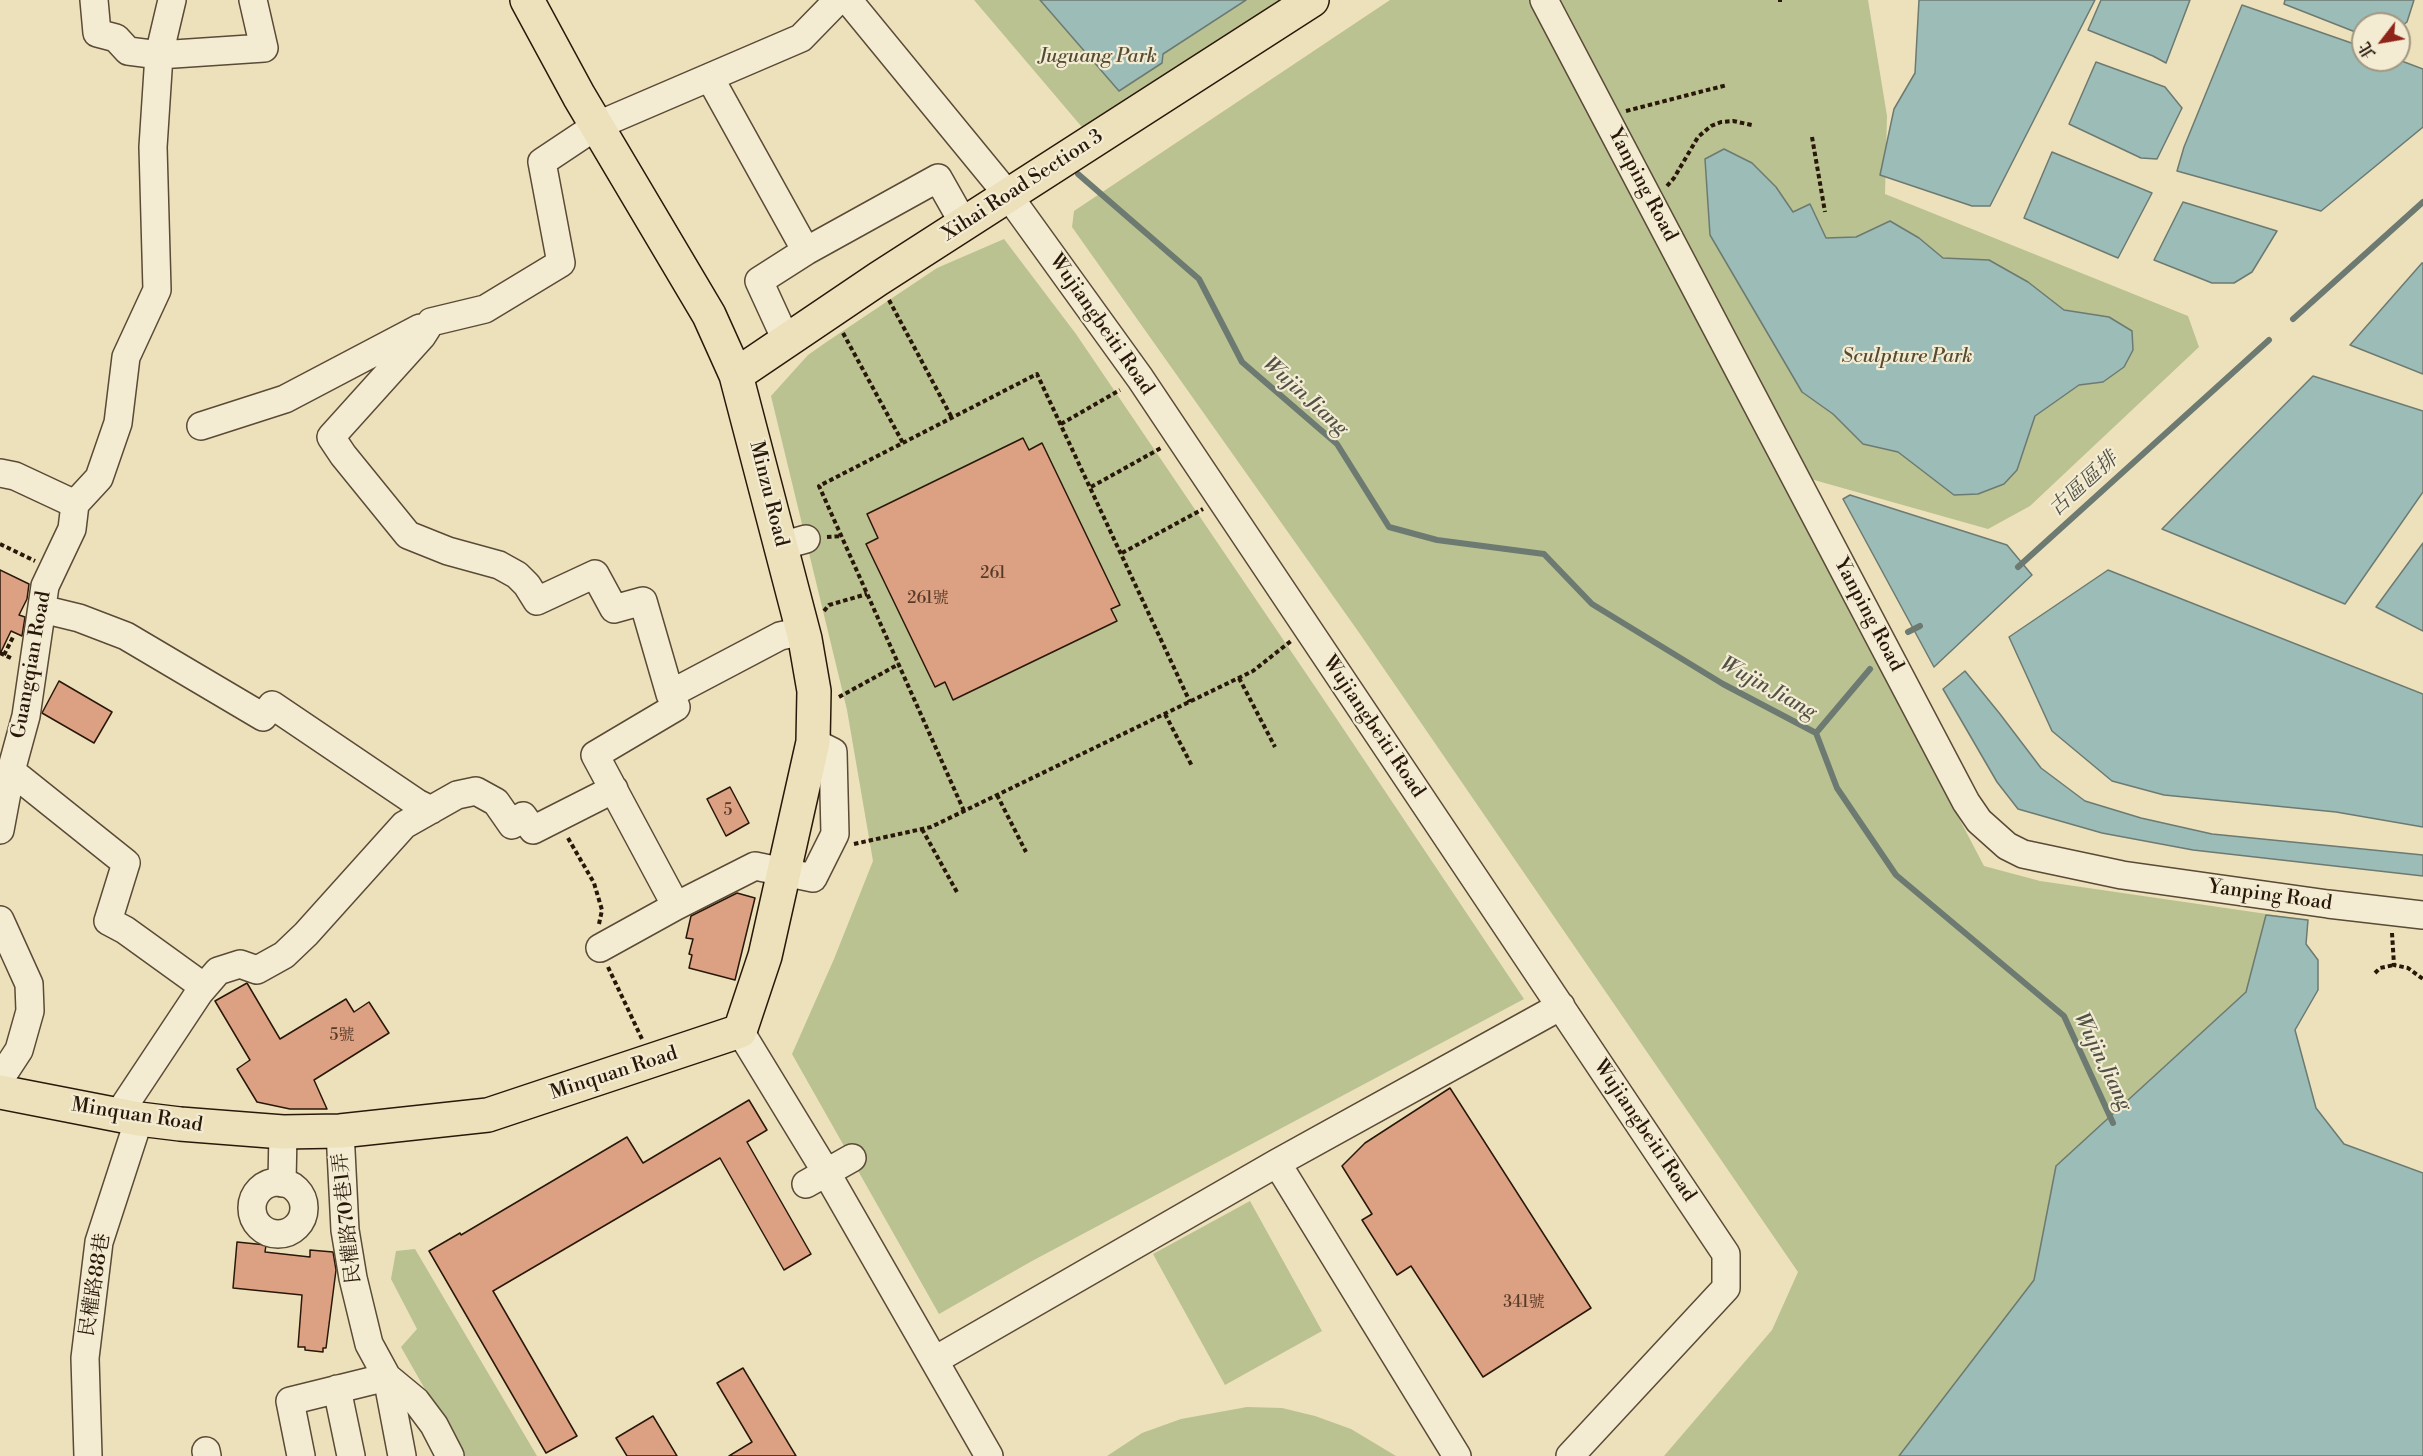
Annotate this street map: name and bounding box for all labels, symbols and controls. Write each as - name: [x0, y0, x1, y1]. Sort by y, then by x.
- north arrow: [2351, 12, 2411, 72]
- text: 北: [2355, 38, 2380, 62]
- park label: Juguang Park: [1039, 45, 1157, 69]
- street label: Yanping Road: [1602, 124, 1682, 246]
- street label: Xihai Road Section 3: [938, 125, 1108, 247]
- street label: Wujiangbeiti Road: [1043, 250, 1159, 400]
- park label: Sculpture Park: [1842, 345, 1972, 369]
- water label: Wujin Jiang: [1257, 352, 1353, 442]
- street label: Minzu Road: [743, 439, 793, 549]
- water label: 古區區排: [2044, 448, 2124, 522]
- street label: Yanping Road: [1828, 554, 1908, 676]
- house number: 261: [980, 564, 1006, 584]
- street label: Guangqian Road: [7, 589, 57, 741]
- house number: 261號: [907, 589, 949, 609]
- street label: Wujiangbeiti Road: [1316, 651, 1430, 803]
- water label: Wujin Jiang: [1715, 652, 1821, 726]
- house number: 5: [724, 801, 732, 821]
- street label: Yanping Road: [2206, 875, 2334, 917]
- water label: Wujin Jiang: [2067, 1009, 2137, 1115]
- house number: 5號: [330, 1026, 354, 1046]
- street label: Minquan Road: [547, 1042, 681, 1106]
- street label: Wujiangbeiti Road: [1587, 1055, 1701, 1207]
- street label: Minquan Road: [70, 1094, 204, 1138]
- street label: 民權路70巷1弄: [329, 1151, 367, 1285]
- street label: 民權路88巷: [76, 1232, 116, 1338]
- house number: 341號: [1503, 1293, 1545, 1313]

